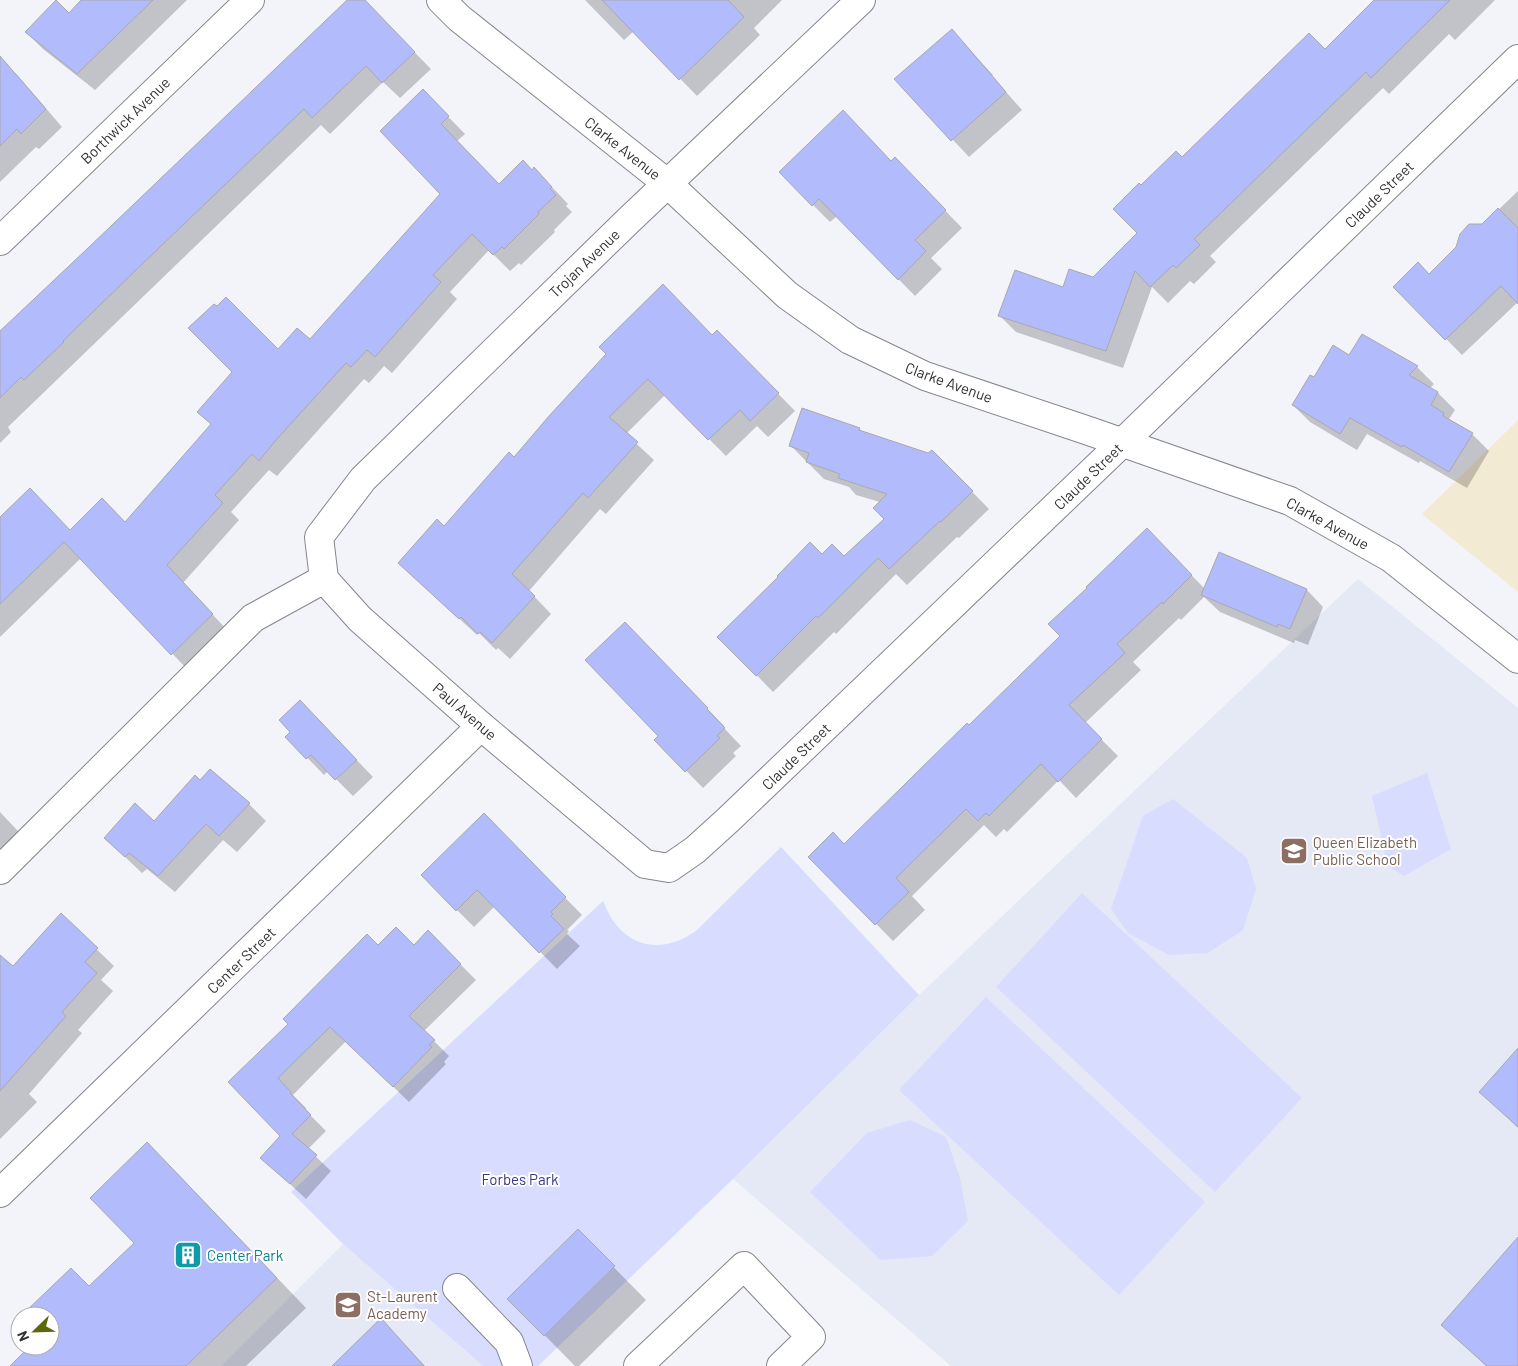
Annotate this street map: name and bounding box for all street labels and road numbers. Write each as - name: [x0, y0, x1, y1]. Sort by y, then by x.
- street label: Borthwick Avenue: [77, 73, 173, 167]
- street label: Clarke Avenue: [581, 113, 665, 183]
- street label: Claude Street: [1341, 157, 1417, 231]
- street label: Trojan Avenue: [545, 225, 623, 301]
- street label: Clarke Avenue: [903, 358, 995, 406]
- street label: Claude Street: [1050, 439, 1126, 513]
- street label: Clarke Avenue: [1284, 493, 1372, 553]
- street label: Paul Avenue: [429, 678, 501, 744]
- street label: Claude Street: [758, 719, 834, 793]
- street label: Center Street: [203, 923, 279, 997]

